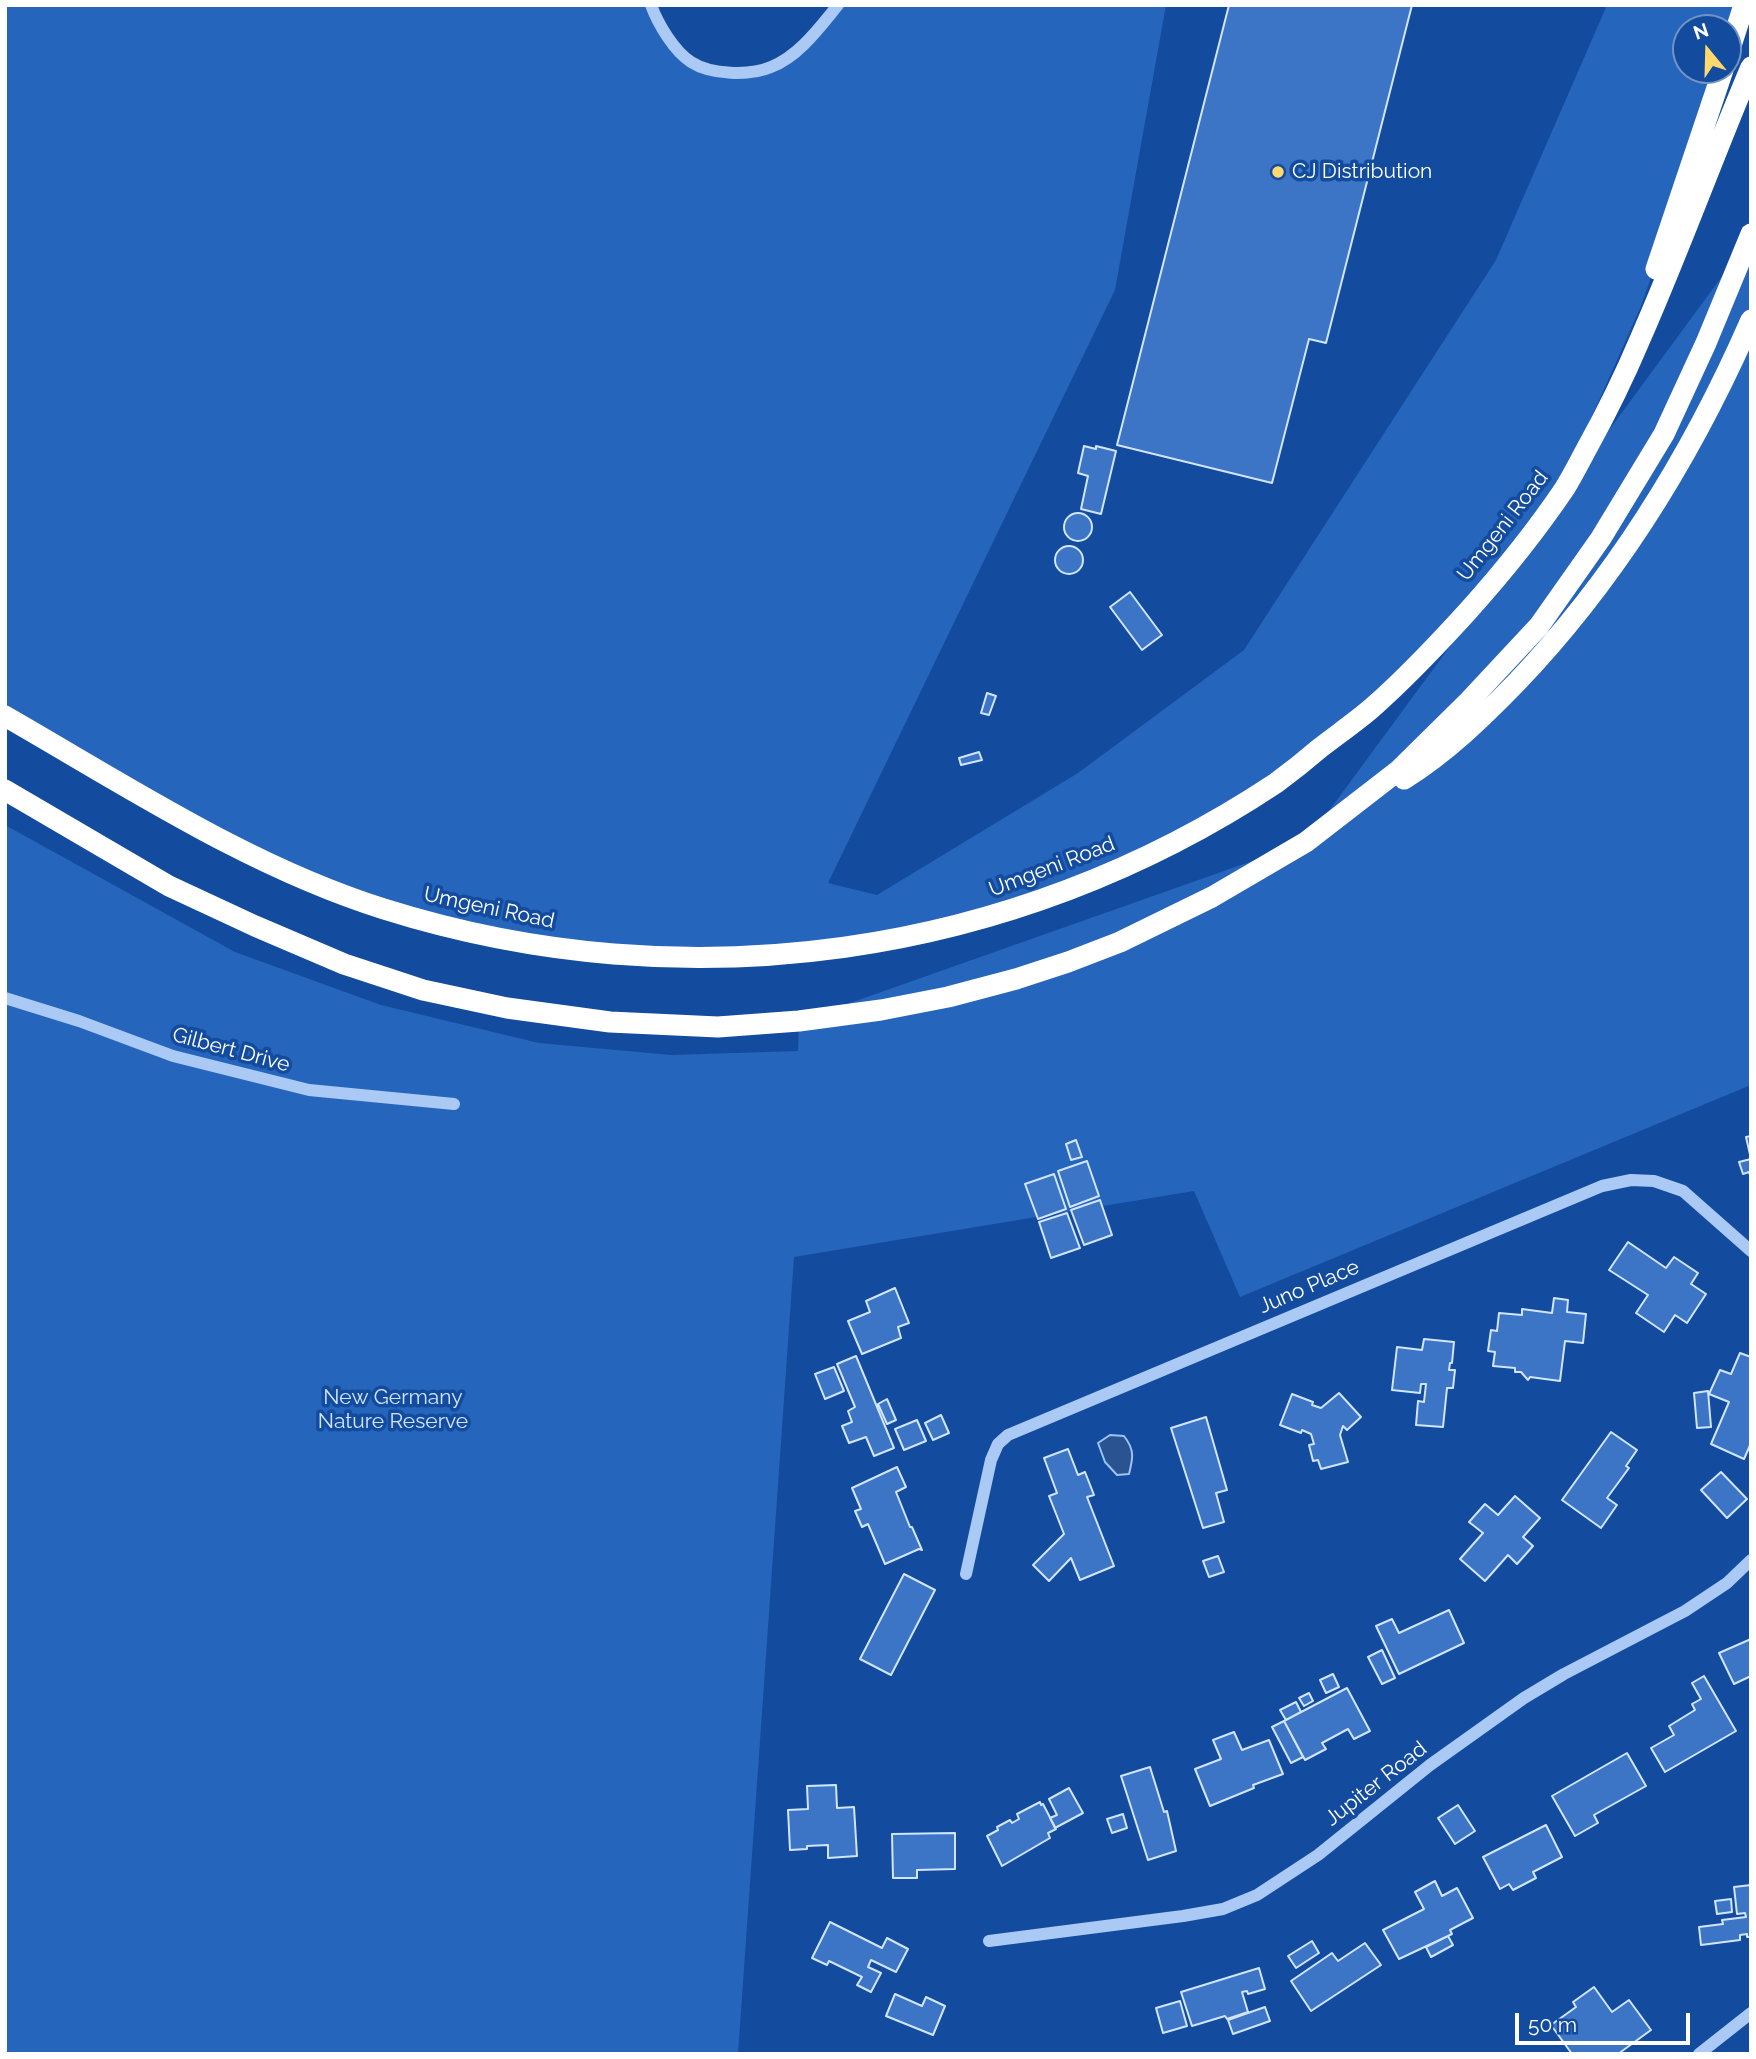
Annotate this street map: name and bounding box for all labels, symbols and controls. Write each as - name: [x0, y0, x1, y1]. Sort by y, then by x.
- north arrow: [1672, 14, 1742, 84]
- text: N: [1690, 18, 1711, 44]
- place label: CJ Distribution: [1292, 159, 1432, 185]
- marker: CJ Distribution: [1270, 164, 1286, 180]
- street label: Umgeni Road: [1452, 466, 1554, 586]
- street label: Umgeni Road: [985, 831, 1119, 903]
- street label: Umgeni Road: [421, 882, 557, 934]
- street label: Gilbert Drive: [170, 1022, 292, 1078]
- street label: Juno Place: [1255, 1255, 1363, 1319]
- park label: New Germany Nature Reserve: [318, 1385, 468, 1435]
- street label: Jupiter Road: [1320, 1736, 1432, 1832]
- scale bar: [1518, 2000, 1693, 2044]
- text: 50 m: [1528, 2012, 1577, 2037]

